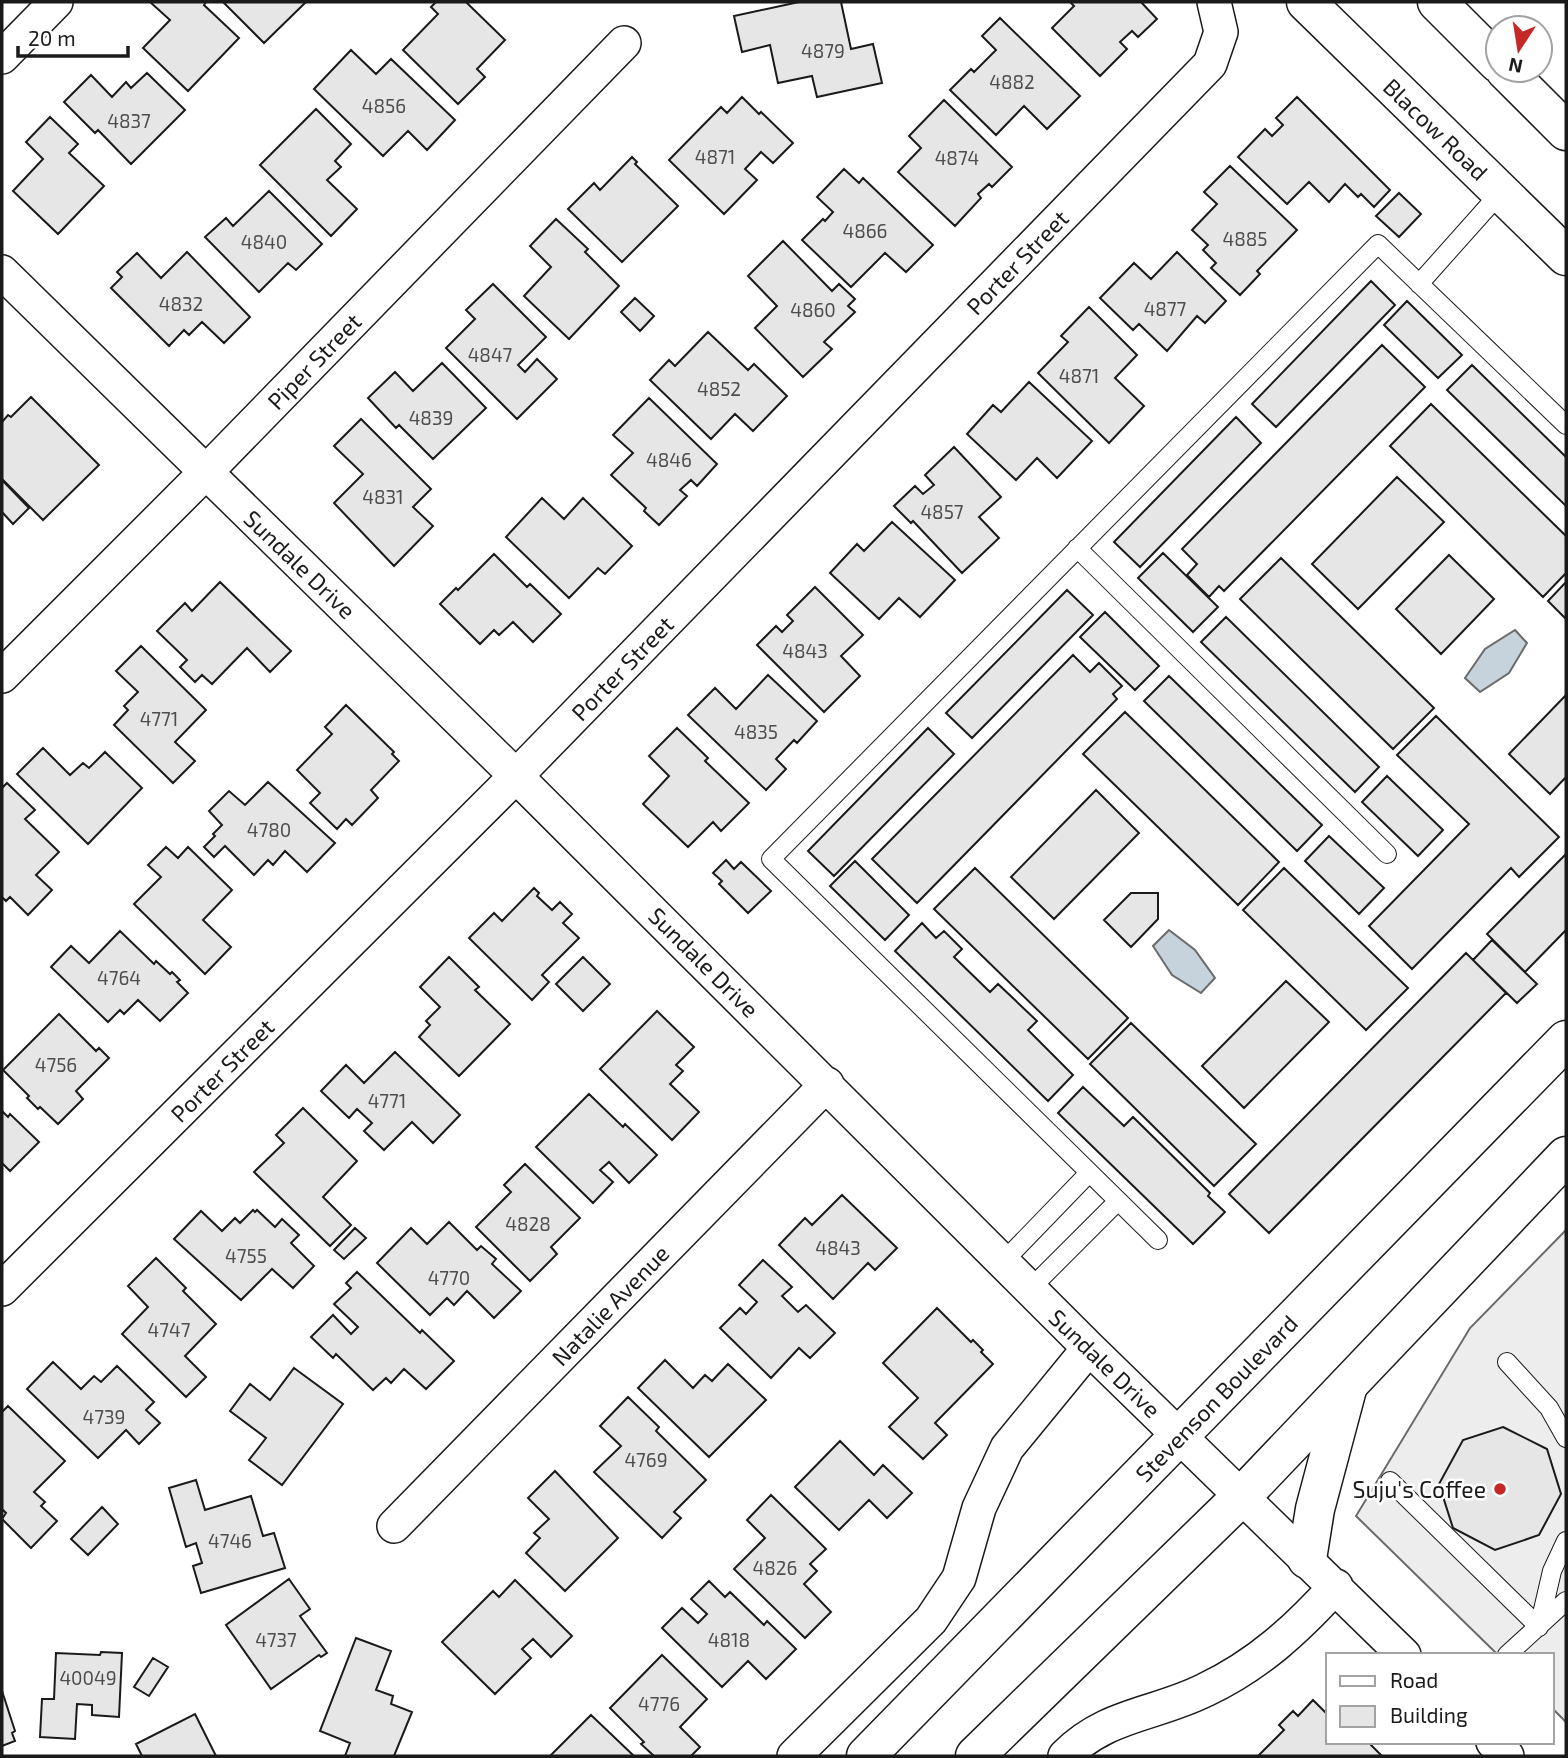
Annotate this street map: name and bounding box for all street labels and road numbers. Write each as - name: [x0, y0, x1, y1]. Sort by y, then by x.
- street label: Blacow Road: [1378, 72, 1494, 186]
- street label: Porter Street: [960, 204, 1074, 320]
- street label: Piper Street: [261, 307, 367, 415]
- street label: Sundale Drive: [238, 504, 362, 624]
- street label: Porter Street: [565, 610, 679, 726]
- street label: Sundale Drive: [643, 901, 765, 1023]
- street label: Porter Street: [165, 1012, 280, 1127]
- street label: Natalie Avenue: [545, 1239, 675, 1371]
- street label: Sundale Drive: [1043, 1303, 1167, 1423]
- street label: Stevenson Boulevard: [1129, 1309, 1303, 1487]

